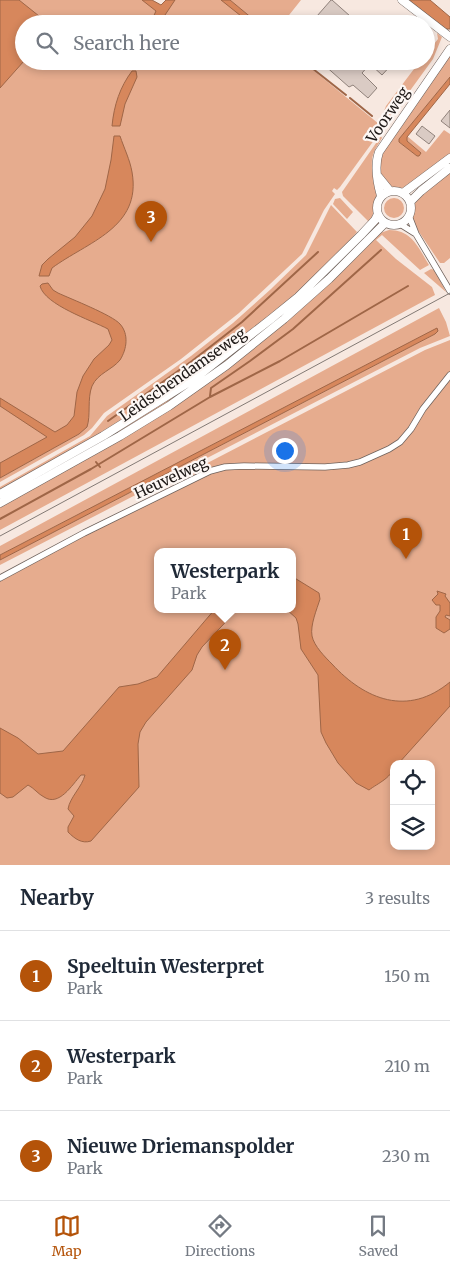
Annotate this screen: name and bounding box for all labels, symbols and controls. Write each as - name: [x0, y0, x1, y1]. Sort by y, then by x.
- search box: [15, 15, 435, 70]
- icon: search: [33, 29, 61, 57]
- text: Search here: [73, 31, 180, 55]
- street label: Voorweg: [361, 83, 413, 147]
- pin: 3: [135, 201, 167, 242]
- street label: Leidschendamseweg: [116, 324, 250, 426]
- your location: [272, 438, 298, 464]
- street label: Heuvelweg: [131, 452, 211, 503]
- pin: 1: [390, 518, 422, 559]
- popup: [154, 548, 296, 613]
- text: Westerpark: [171, 559, 279, 583]
- text: Park: [171, 583, 206, 603]
- pin: 2: [209, 629, 241, 670]
- map controls: [390, 760, 435, 850]
- button: locate: [390, 760, 435, 805]
- button: layers: [390, 805, 435, 850]
- text: Nearby: [20, 884, 94, 911]
- text: 3 results: [365, 888, 430, 908]
- text: Speeltuin Westerpret: [67, 954, 264, 978]
- text: 1: [32, 966, 40, 986]
- text: 150 m: [384, 966, 430, 986]
- text: Park: [67, 978, 103, 998]
- text: Westerpark: [67, 1044, 175, 1068]
- text: 2: [31, 1056, 41, 1076]
- text: 210 m: [385, 1056, 430, 1076]
- text: Park: [67, 1068, 103, 1088]
- text: Nieuwe Driemanspolder: [67, 1134, 294, 1158]
- text: 3: [31, 1146, 41, 1166]
- text: 230 m: [382, 1146, 430, 1166]
- text: Park: [67, 1158, 103, 1178]
- tab: Map: [52, 1212, 82, 1260]
- tab: Directions: [185, 1212, 255, 1260]
- tab: Saved: [359, 1212, 398, 1260]

